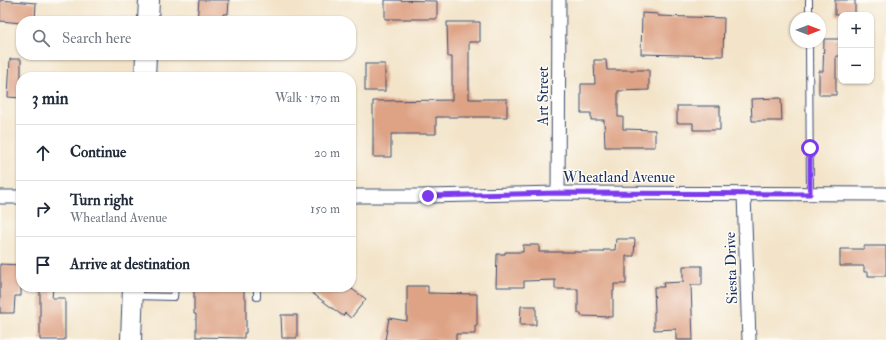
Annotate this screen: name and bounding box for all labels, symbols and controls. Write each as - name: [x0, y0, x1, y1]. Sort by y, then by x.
- north arrow: [790, 12, 826, 48]
- map controls: [838, 12, 874, 84]
- button: +: [838, 12, 874, 48]
- search box: [16, 16, 356, 60]
- icon: search: [30, 27, 52, 49]
- text: Search here: [62, 29, 131, 48]
- button: −: [838, 48, 874, 84]
- street label: Art Street: [534, 66, 553, 127]
- text: 3 min: [32, 88, 69, 109]
- text: Walk · 170 m: [275, 90, 340, 106]
- route start: [801, 139, 819, 157]
- icon: ahead: [32, 142, 54, 164]
- text: Continue: [70, 143, 126, 162]
- text: 20 m: [314, 145, 340, 161]
- street label: Wheatland Avenue: [562, 168, 675, 187]
- route end: [419, 187, 437, 205]
- text: Turn right: [70, 191, 133, 210]
- icon: right: [32, 198, 54, 220]
- text: 150 m: [310, 201, 340, 217]
- text: Wheatland Avenue: [70, 210, 167, 226]
- street label: Siesta Drive: [721, 232, 742, 304]
- icon: arrive: [32, 254, 54, 276]
- text: Arrive at destination: [70, 255, 190, 274]

